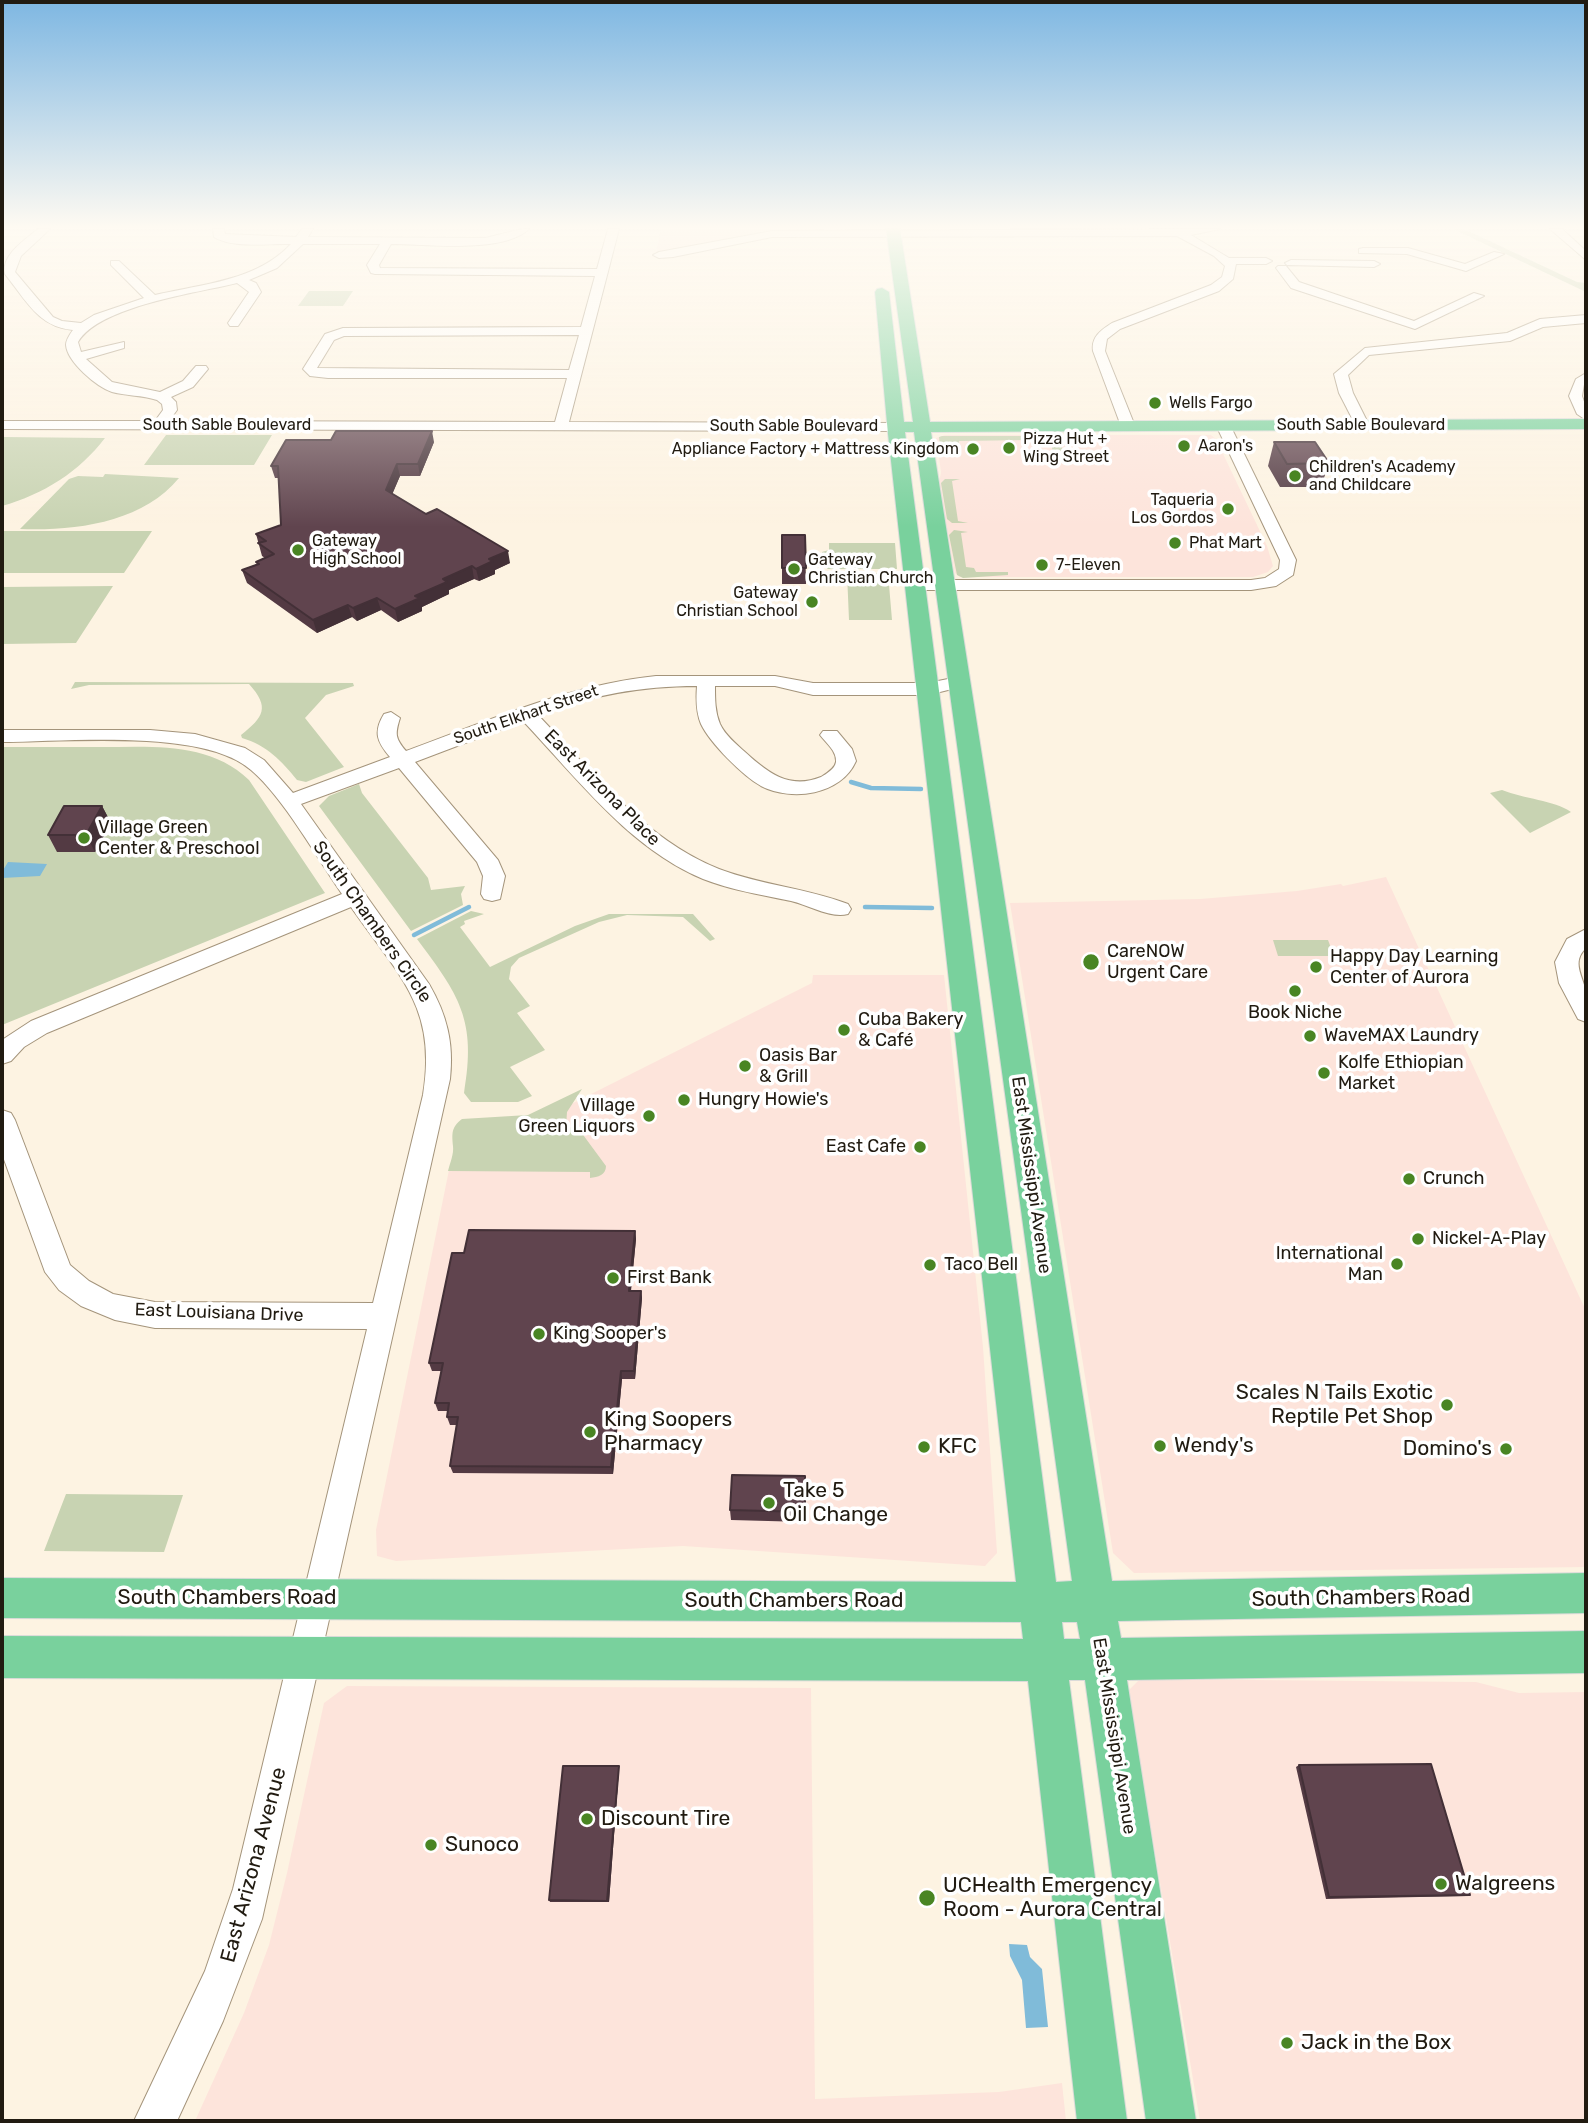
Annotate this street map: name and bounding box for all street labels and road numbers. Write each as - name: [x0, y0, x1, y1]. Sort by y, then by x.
- street label: South Sable Boulevard: [143, 415, 311, 435]
- street label: South Sable Boulevard: [1277, 415, 1445, 435]
- street label: South Sable Boulevard: [710, 416, 878, 436]
- street label: South Elkhart Street: [451, 681, 601, 749]
- street label: East Arizona Place: [539, 725, 665, 851]
- street label: South Chambers Circle: [308, 837, 436, 1007]
- street label: East Mississippi Avenue: [1006, 1075, 1056, 1275]
- street label: East Louisiana Drive: [134, 1299, 304, 1327]
- street label: South Chambers Road: [1251, 1583, 1471, 1613]
- street label: South Chambers Road: [118, 1585, 336, 1611]
- street label: South Chambers Road: [685, 1588, 903, 1614]
- street label: East Mississippi Avenue: [1088, 1636, 1140, 1836]
- street label: East Arizona Avenue: [216, 1765, 292, 1965]

